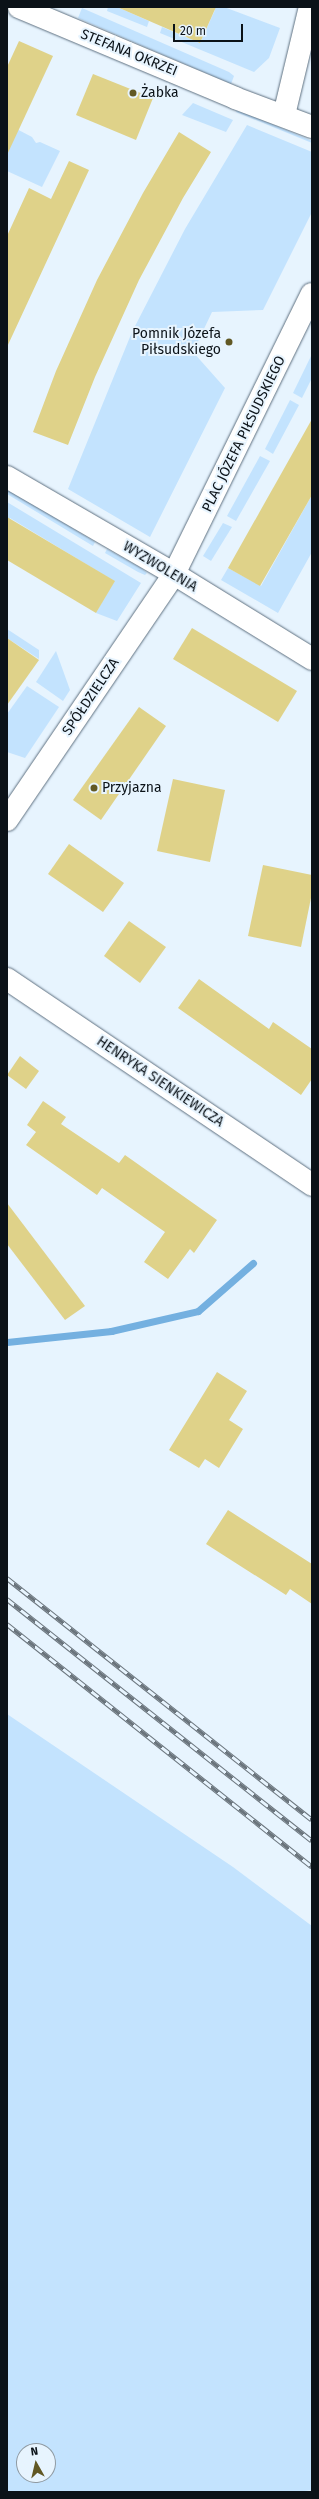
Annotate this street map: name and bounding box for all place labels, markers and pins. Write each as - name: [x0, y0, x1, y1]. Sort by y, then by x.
- place label: Żabka: [141, 85, 179, 101]
- marker: Żabka: [128, 88, 138, 98]
- place label: Pomnik Józefa Piłsudskiego: [132, 326, 221, 358]
- marker: Pomnik Józefa Piłsudskiego: [224, 337, 234, 347]
- place label: Przyjazna: [102, 780, 162, 796]
- marker: Przyjazna: [89, 783, 99, 793]

